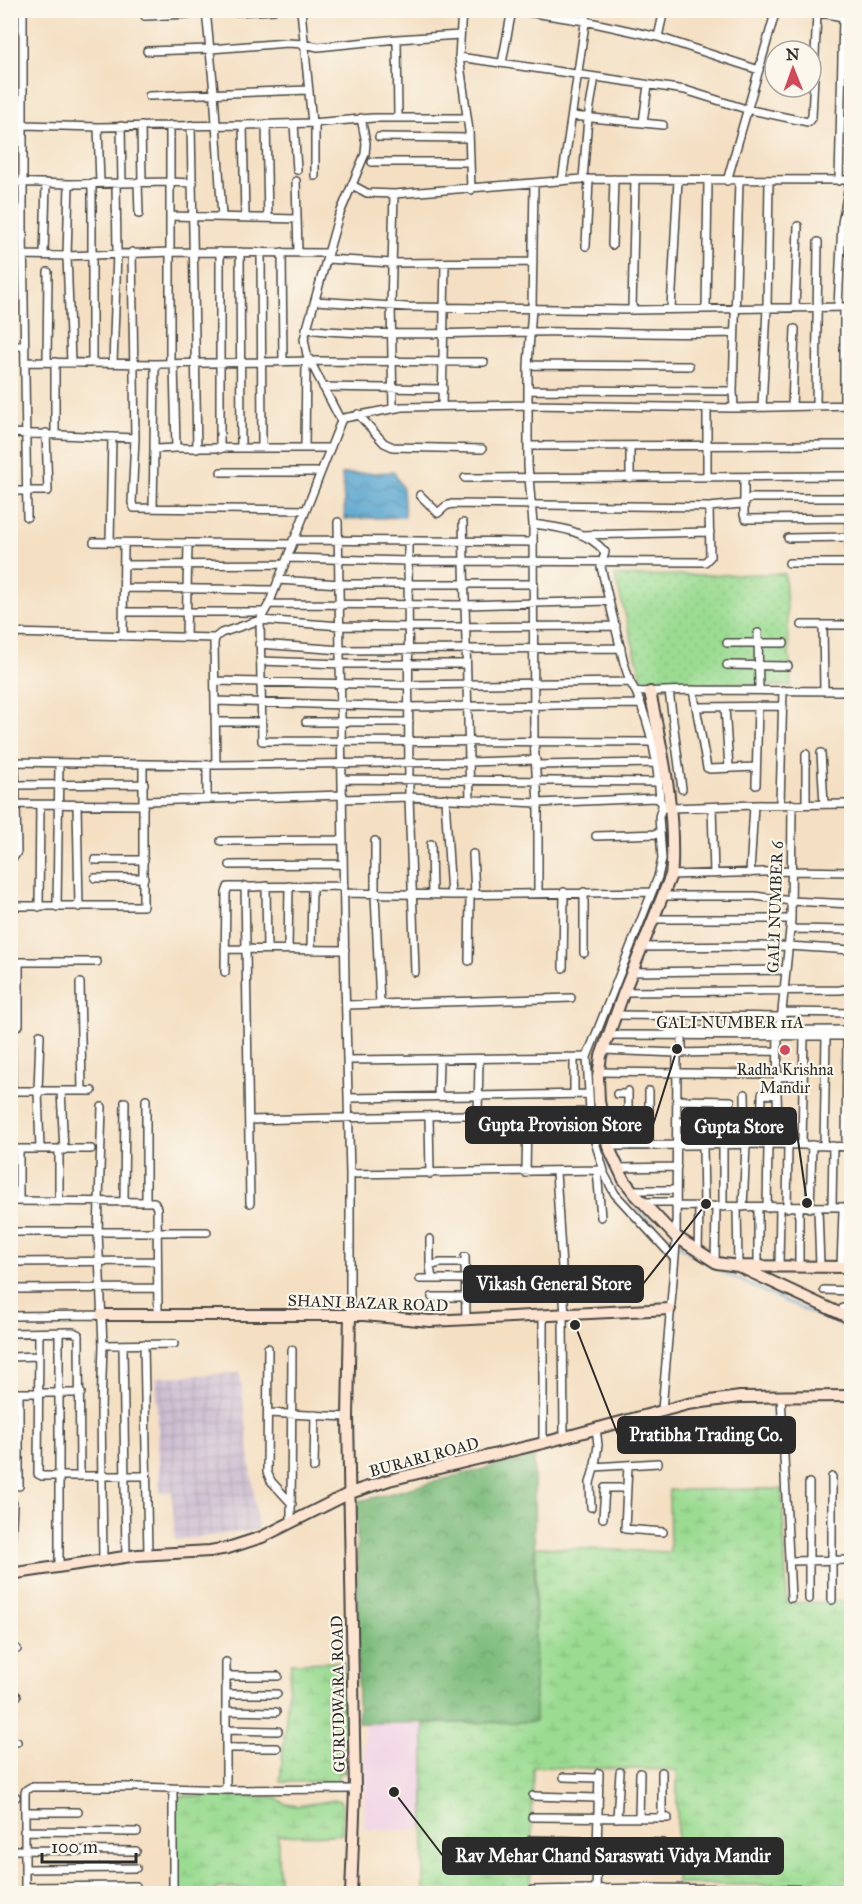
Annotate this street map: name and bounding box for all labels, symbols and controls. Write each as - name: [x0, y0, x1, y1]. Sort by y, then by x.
- north arrow: [763, 39, 823, 99]
- text: N: [786, 45, 800, 64]
- street label: GALI NUMBER 6: [763, 840, 787, 973]
- street label: GALI NUMBER 11A: [656, 1013, 804, 1032]
- marker: Radha Krishna Mandir: [778, 1043, 792, 1057]
- place label: Radha Krishna Mandir: [736, 1060, 834, 1097]
- callout: Gupta Provision Store: [466, 1107, 653, 1143]
- callout: Gupta Store: [682, 1108, 796, 1144]
- text: Gupta Provision Store: [478, 1114, 642, 1137]
- text: Gupta Store: [694, 1116, 784, 1139]
- callout: Vikash General Store: [464, 1266, 643, 1302]
- text: Vikash General Store: [476, 1273, 632, 1295]
- street label: SHANI BAZAR ROAD: [287, 1291, 449, 1315]
- callout: Pratibha Trading Co.: [618, 1417, 795, 1453]
- text: Pratibha Trading Co.: [629, 1424, 783, 1447]
- street label: BURARI ROAD: [367, 1433, 481, 1481]
- street label: GURUDWARA ROAD: [327, 1615, 349, 1773]
- scale bar: [42, 1826, 136, 1864]
- text: 100 m: [51, 1836, 98, 1858]
- callout: Rav Mehar Chand Saraswati Vidya Mandir: [443, 1838, 783, 1874]
- text: Rav Mehar Chand Saraswati Vidya Mandir: [455, 1845, 772, 1868]

